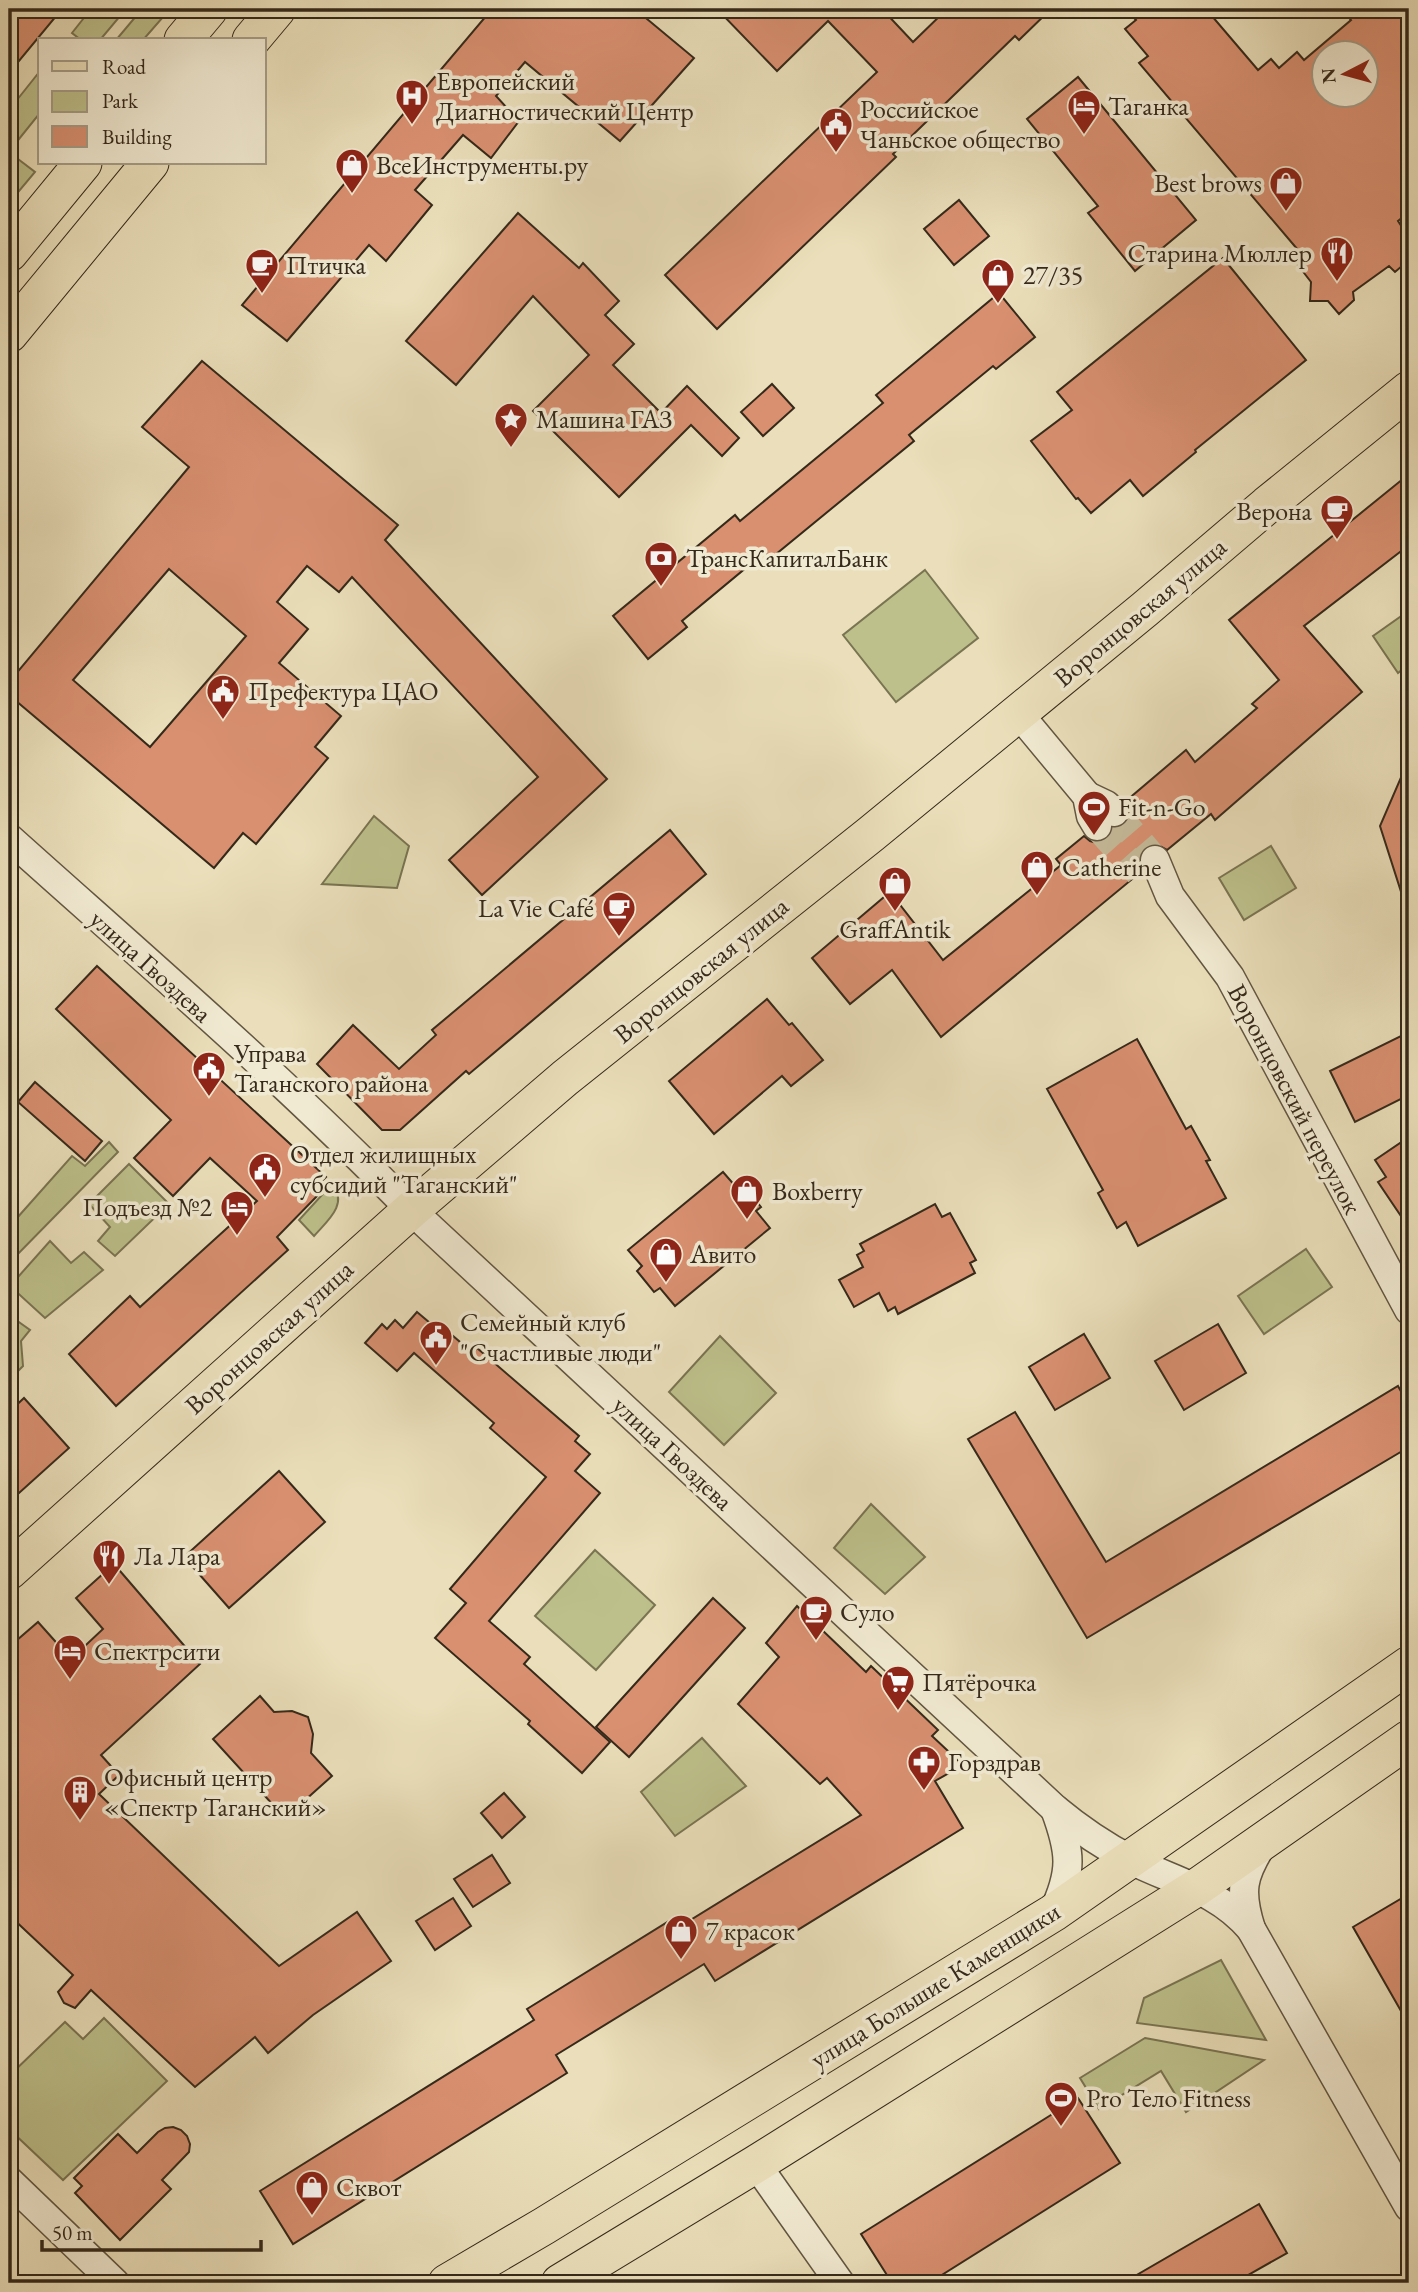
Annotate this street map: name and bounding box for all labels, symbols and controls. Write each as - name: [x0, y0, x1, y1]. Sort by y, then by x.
- legend: [38, 38, 266, 164]
- north arrow: [1310, 38, 1380, 108]
- text: Road: [102, 53, 146, 80]
- place label: Европейский Диагностический Центр: [436, 64, 694, 128]
- text: N: [1315, 66, 1342, 85]
- hospital icon: Европейский Диагностический Центр: [393, 77, 431, 126]
- text: Park: [102, 87, 139, 114]
- hotel icon: Таганка: [1065, 87, 1103, 136]
- place label: Таганка: [1108, 89, 1189, 123]
- place label: Российское Чаньское общество: [860, 92, 1061, 156]
- public building icon: Российское Чаньское общество: [817, 105, 855, 154]
- text: Building: [102, 123, 172, 150]
- shop icon: ВсеИнструменты.ру: [333, 146, 371, 195]
- place label: ВсеИнструменты.ру: [376, 148, 589, 182]
- shop icon: Best brows: [1267, 164, 1305, 213]
- place label: Best brows: [1154, 166, 1262, 200]
- restaurant icon: Старина Мюллер: [1318, 234, 1356, 283]
- place label: Старина Мюллер: [1128, 236, 1312, 270]
- cafe icon: Птичка: [243, 246, 281, 295]
- place label: Птичка: [286, 248, 367, 282]
- shop icon: 27/35: [979, 256, 1017, 305]
- place label: 27/35: [1023, 258, 1083, 292]
- place icon: Машина ГАЗ: [492, 400, 530, 449]
- place label: Машина ГАЗ: [536, 402, 673, 436]
- cafe icon: Верона: [1318, 492, 1356, 541]
- place label: Верона: [1236, 494, 1313, 528]
- street label: Воронцовская улица: [1047, 529, 1234, 694]
- bank icon: ТрансКапиталБанк: [642, 539, 680, 588]
- place label: ТрансКапиталБанк: [686, 541, 888, 575]
- public building icon: Префектура ЦАО: [204, 672, 242, 721]
- place label: Префектура ЦАО: [248, 674, 439, 708]
- sports icon: Fit-n-Go: [1075, 788, 1113, 837]
- place label: Fit-n-Go: [1118, 790, 1206, 824]
- shop icon: Catherine: [1018, 848, 1056, 897]
- place label: Catherine: [1062, 850, 1161, 884]
- shop icon: GraffAntik: [876, 864, 914, 913]
- cafe icon: La Vie Café: [600, 889, 638, 938]
- street label: Воронцовская улица: [607, 889, 796, 1051]
- place label: La Vie Café: [478, 891, 594, 925]
- street label: улица Гвоздева: [83, 902, 220, 1030]
- place label: GraffAntik: [839, 912, 952, 946]
- street label: Воронцовский переулок: [1220, 978, 1370, 1220]
- place label: Управа Таганского района: [233, 1036, 429, 1100]
- public building icon: Управа Таганского района: [190, 1049, 228, 1098]
- place label: Отдел жилищных субсидий "Таганский": [290, 1137, 518, 1201]
- public building icon: Отдел жилищных субсидий "Таганский": [246, 1150, 284, 1199]
- shop icon: Boxberry: [728, 1172, 766, 1221]
- place label: Boxberry: [772, 1174, 863, 1208]
- hotel icon: Подъезд №2: [218, 1188, 256, 1237]
- place label: Подъезд №2: [82, 1190, 213, 1224]
- shop icon: Авито: [647, 1235, 685, 1284]
- place label: Авито: [689, 1237, 756, 1271]
- street label: Воронцовская улица: [178, 1252, 361, 1422]
- place label: Семейный клуб "Счастливые люди": [460, 1305, 661, 1369]
- public building icon: Семейный клуб "Счастливые люди": [417, 1318, 455, 1367]
- street label: улица Гвоздева: [605, 1388, 741, 1518]
- restaurant icon: Ла Лара: [90, 1537, 128, 1586]
- place label: Ла Лара: [134, 1539, 221, 1573]
- cafe icon: Суло: [797, 1593, 835, 1642]
- place label: Суло: [840, 1595, 895, 1629]
- hotel icon: Спектрсити: [51, 1632, 89, 1681]
- place label: Спектрсити: [94, 1634, 221, 1668]
- supermarket icon: Пятёрочка: [879, 1663, 917, 1712]
- place label: Пятёрочка: [922, 1665, 1037, 1699]
- pharmacy icon: Горздрав: [905, 1743, 943, 1792]
- place label: Горздрав: [948, 1745, 1041, 1779]
- place label: Офисный центр «Спектр Таганский»: [104, 1760, 327, 1824]
- building icon: Офисный центр «Спектр Таганский»: [61, 1773, 99, 1822]
- street label: улица Большие Каменщики: [804, 1894, 1067, 2076]
- shop icon: 7 красок: [662, 1912, 700, 1961]
- place label: 7 красок: [706, 1914, 795, 1948]
- sports icon: Pro Тело Fitness: [1042, 2079, 1080, 2128]
- place label: Pro Тело Fitness: [1086, 2081, 1251, 2115]
- shop icon: Сквот: [293, 2168, 331, 2217]
- place label: Сквот: [336, 2170, 402, 2204]
- scale bar: [42, 2208, 261, 2252]
- text: 50 m: [52, 2219, 93, 2246]

